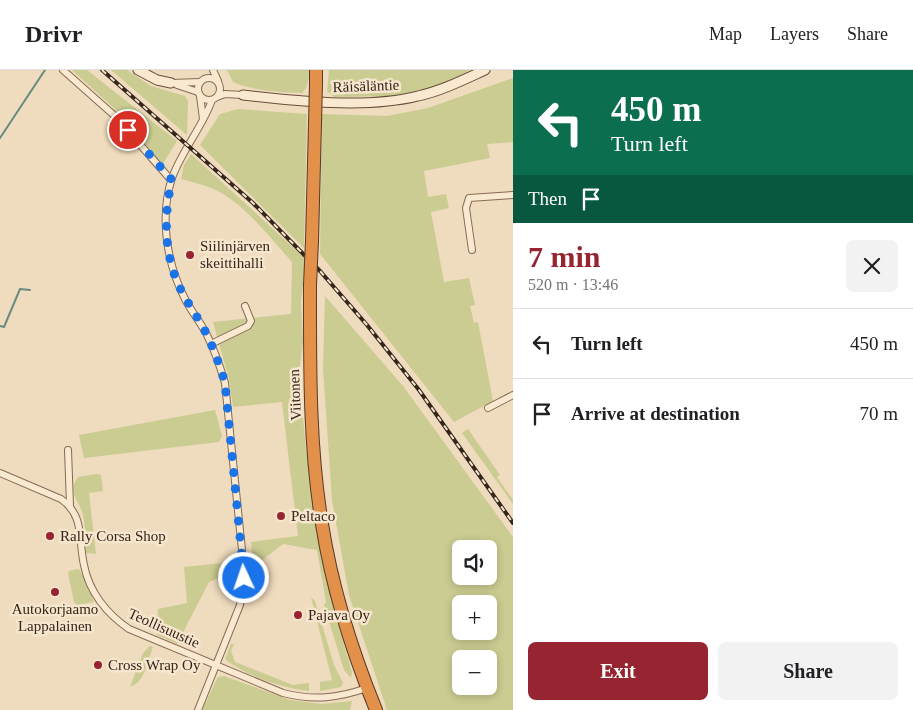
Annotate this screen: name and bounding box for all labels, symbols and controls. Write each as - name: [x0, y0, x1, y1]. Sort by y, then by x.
- text: Drivr: [25, 21, 82, 47]
- text: Map: [709, 24, 742, 44]
- text: Layers: [770, 24, 819, 44]
- text: Share: [847, 24, 888, 44]
- street label: Räisäläntie: [332, 77, 400, 95]
- icon: left: [528, 90, 593, 155]
- text: 450 m: [611, 90, 701, 129]
- pin: [107, 109, 149, 151]
- icon: arrive: [114, 116, 142, 144]
- text: Turn left: [611, 131, 688, 156]
- icon: arrive: [577, 185, 605, 213]
- text: Then: [528, 188, 567, 209]
- place label: Siilinjärven skeittihalli: [200, 238, 270, 271]
- text: 7 min: [528, 240, 601, 273]
- button: close: [846, 240, 898, 292]
- marker: Siilinjärven skeittihalli: [184, 249, 196, 261]
- text: 520 m · 13:46: [528, 276, 618, 293]
- icon: left: [528, 330, 556, 358]
- text: Turn left: [571, 333, 643, 354]
- text: 450 m: [850, 333, 898, 354]
- street label: Viitonen: [286, 368, 304, 421]
- icon: arrive: [528, 400, 556, 428]
- text: Arrive at destination: [571, 403, 740, 424]
- text: 70 m: [859, 403, 898, 424]
- place label: Peltaco: [291, 508, 335, 524]
- marker: Peltaco: [275, 510, 287, 522]
- place label: Rally Corsa Shop: [60, 528, 166, 544]
- marker: Rally Corsa Shop: [44, 530, 56, 542]
- map controls: [452, 540, 497, 695]
- button: sound: [452, 540, 497, 585]
- position arrow: [217, 551, 269, 603]
- marker: Autokorjaamo Lappalainen: [49, 586, 61, 598]
- button: +: [452, 595, 497, 640]
- place label: Autokorjaamo Lappalainen: [12, 601, 98, 634]
- street label: Teollisuustie: [126, 605, 202, 651]
- place label: Pajava Oy: [308, 607, 371, 623]
- marker: Pajava Oy: [292, 609, 304, 621]
- button: Exit: [528, 642, 708, 700]
- button: Share: [718, 642, 898, 700]
- button: −: [452, 650, 497, 695]
- place label: Cross Wrap Oy: [108, 657, 201, 673]
- marker: Cross Wrap Oy: [92, 659, 104, 671]

